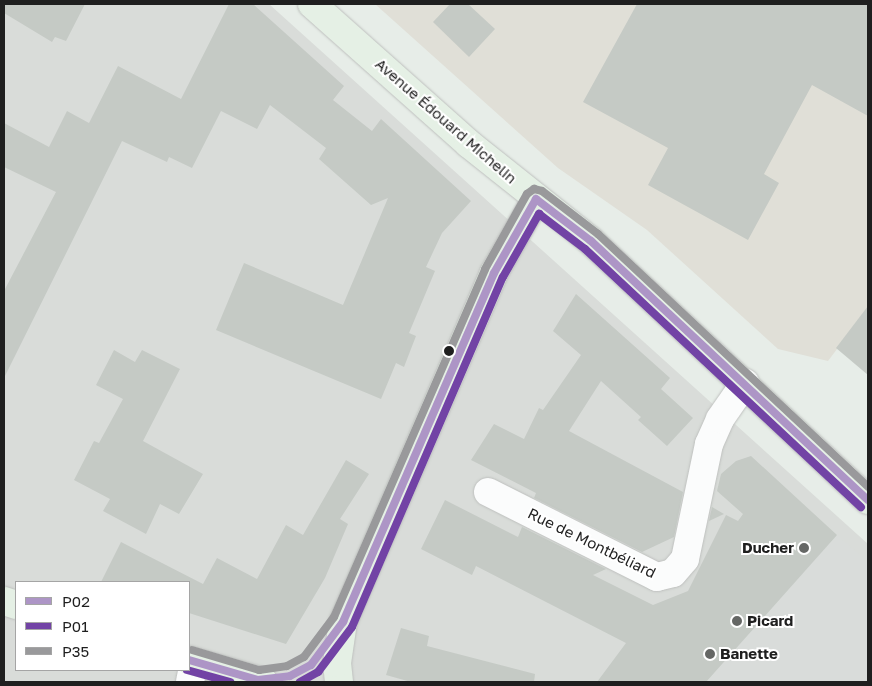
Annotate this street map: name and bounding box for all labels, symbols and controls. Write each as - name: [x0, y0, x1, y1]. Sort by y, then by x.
- street label: Avenue Édouard Michelin: [372, 55, 520, 187]
- unlabelled marker: [444, 346, 454, 356]
- street label: Rue de Montbéliard: [525, 504, 659, 582]
- place label: Ducher: [742, 539, 794, 557]
- marker: Ducher: [798, 542, 810, 554]
- legend: [15, 581, 190, 671]
- text: P02: [62, 592, 90, 610]
- place label: Picard: [747, 612, 793, 630]
- marker: Picard: [731, 615, 743, 627]
- text: P01: [62, 617, 88, 635]
- text: P35: [62, 642, 89, 660]
- place label: Banette: [720, 645, 778, 663]
- marker: Banette: [704, 648, 716, 660]

